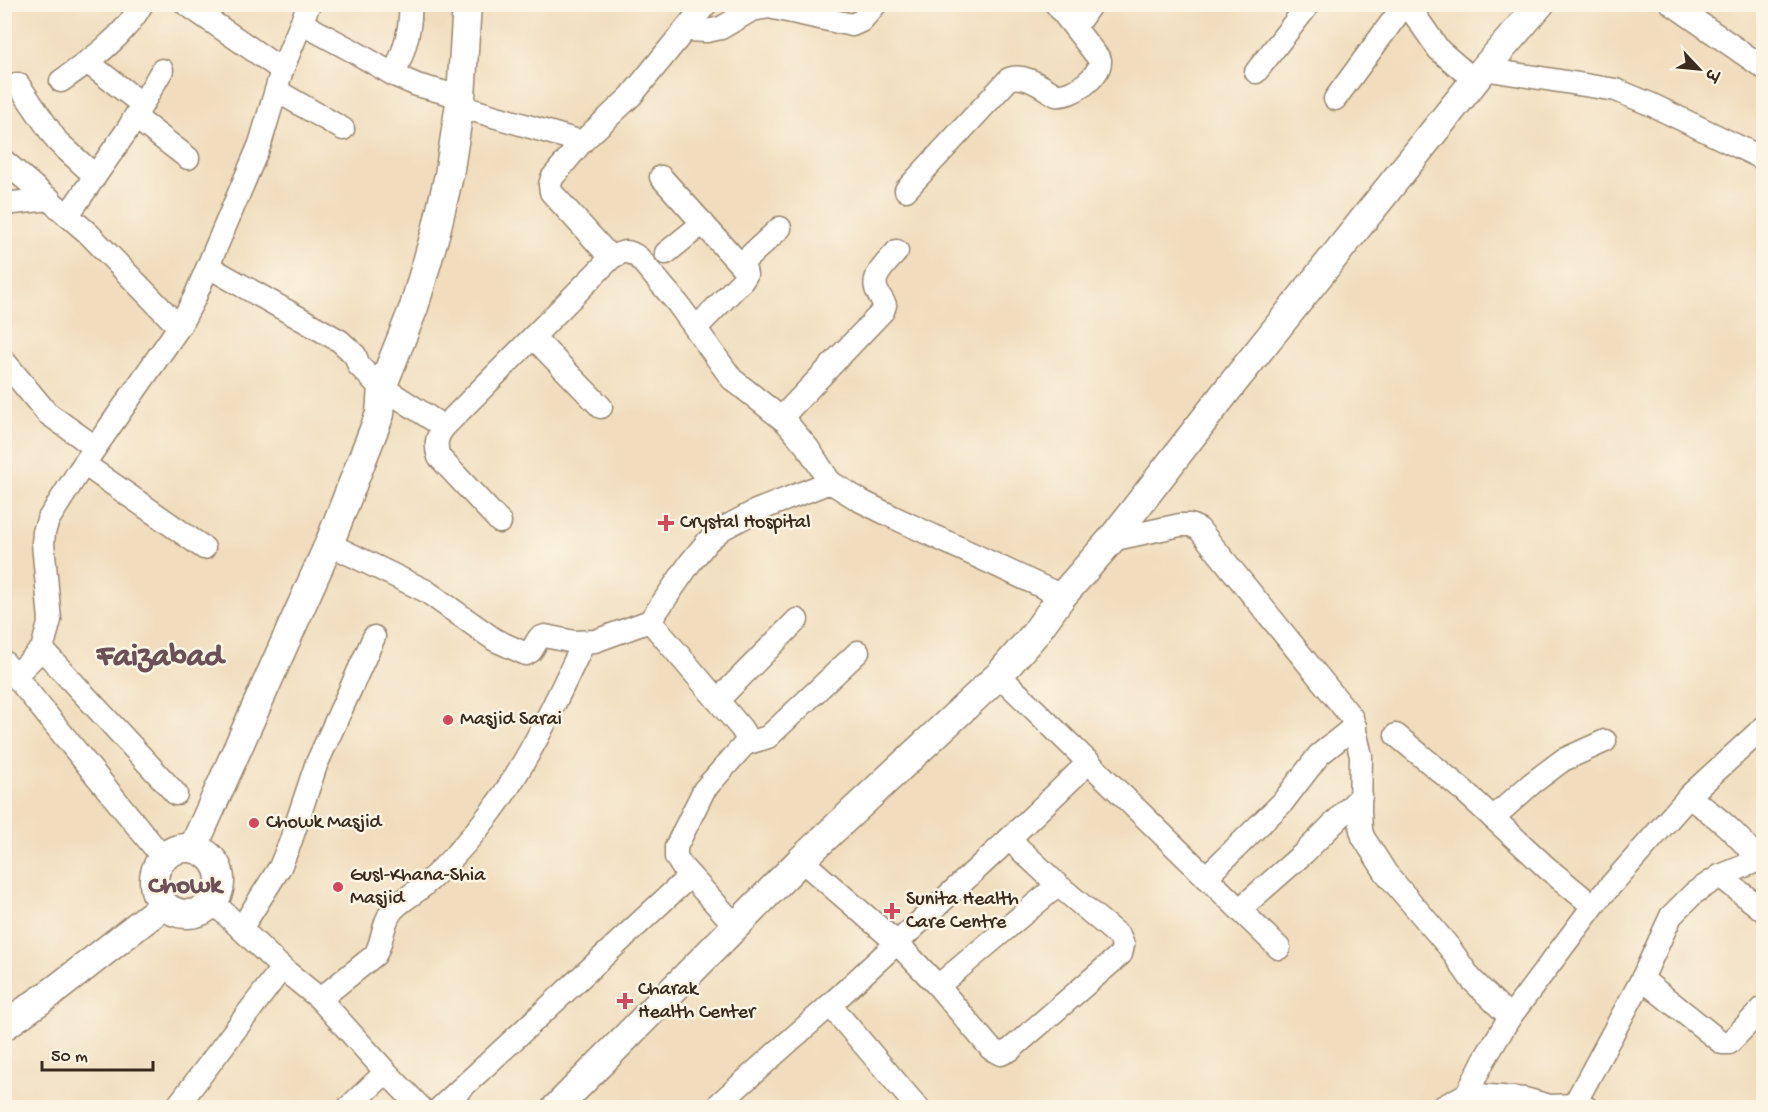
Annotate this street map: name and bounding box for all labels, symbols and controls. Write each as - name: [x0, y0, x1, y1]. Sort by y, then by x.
- north arrow: [1669, 39, 1729, 99]
- text: उ: [1698, 63, 1721, 84]
- place label: Crystal Hospital: [680, 512, 811, 535]
- marker: Crystal Hospital: [657, 514, 675, 532]
- district label: Faizabad: [96, 639, 226, 677]
- place label: Masjid Sarai: [460, 709, 562, 732]
- marker: Masjid Sarai: [441, 713, 455, 727]
- place label: Chowk Masjid: [266, 812, 384, 835]
- marker: Chowk Masjid: [247, 816, 261, 830]
- place label: Gusl-Khana-Shia Masjid: [350, 865, 486, 911]
- district label: Chowk: [148, 872, 225, 903]
- marker: Gusl-Khana-Shia Masjid: [331, 880, 345, 894]
- place label: Sunita Health Care Centre: [906, 889, 1019, 935]
- marker: Sunita Health Care Centre: [883, 902, 901, 920]
- place label: Charak Health Center: [638, 979, 757, 1025]
- marker: Charak Health Center: [616, 992, 634, 1010]
- scale bar: [42, 1034, 153, 1072]
- text: 50 m: [51, 1047, 88, 1068]

